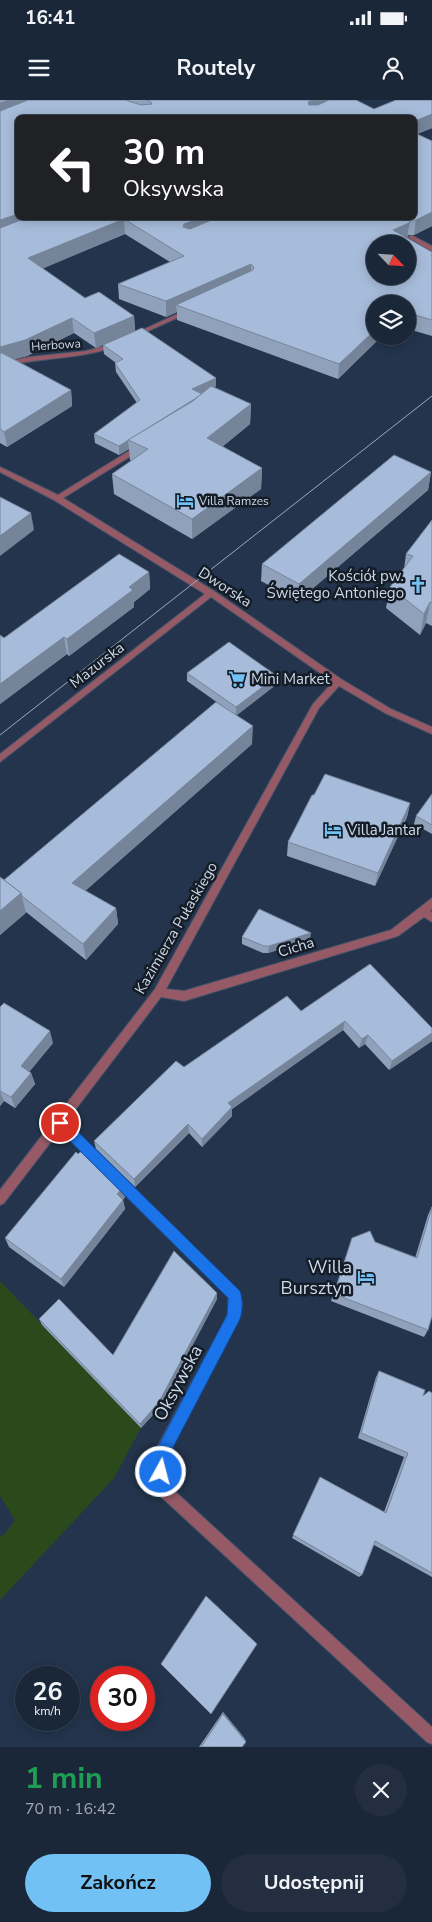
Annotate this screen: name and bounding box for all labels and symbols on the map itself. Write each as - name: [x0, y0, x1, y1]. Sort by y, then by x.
- north arrow: [366, 235, 416, 285]
- street label: Herbowa: [31, 335, 81, 355]
- hotel icon: Villa Ramzes: [175, 491, 195, 511]
- place label: Villa Ramzes: [198, 493, 269, 509]
- street label: Dworska: [194, 562, 256, 612]
- place label: Kościół pw. Świętego Antoniego: [267, 566, 404, 603]
- church icon: Kościół pw. Świętego Antoniego: [408, 575, 428, 595]
- street label: Mazurska: [66, 637, 128, 693]
- supermarket icon: Mini Market: [227, 669, 247, 689]
- place label: Mini Market: [251, 669, 331, 689]
- hotel icon: Villa Jantar: [323, 820, 343, 840]
- place label: Villa Jantar: [346, 820, 422, 840]
- street label: Kazimierza Pułaskiego: [130, 858, 222, 998]
- street label: Cicha: [275, 932, 317, 962]
- pin: [39, 1102, 81, 1144]
- place label: Willa Bursztyn: [281, 1255, 352, 1300]
- hotel icon: Willa Bursztyn: [356, 1267, 376, 1287]
- street label: Oksywska: [148, 1341, 208, 1425]
- position arrow: [134, 1445, 186, 1497]
- speed limit sign: 30: [90, 1666, 155, 1731]

